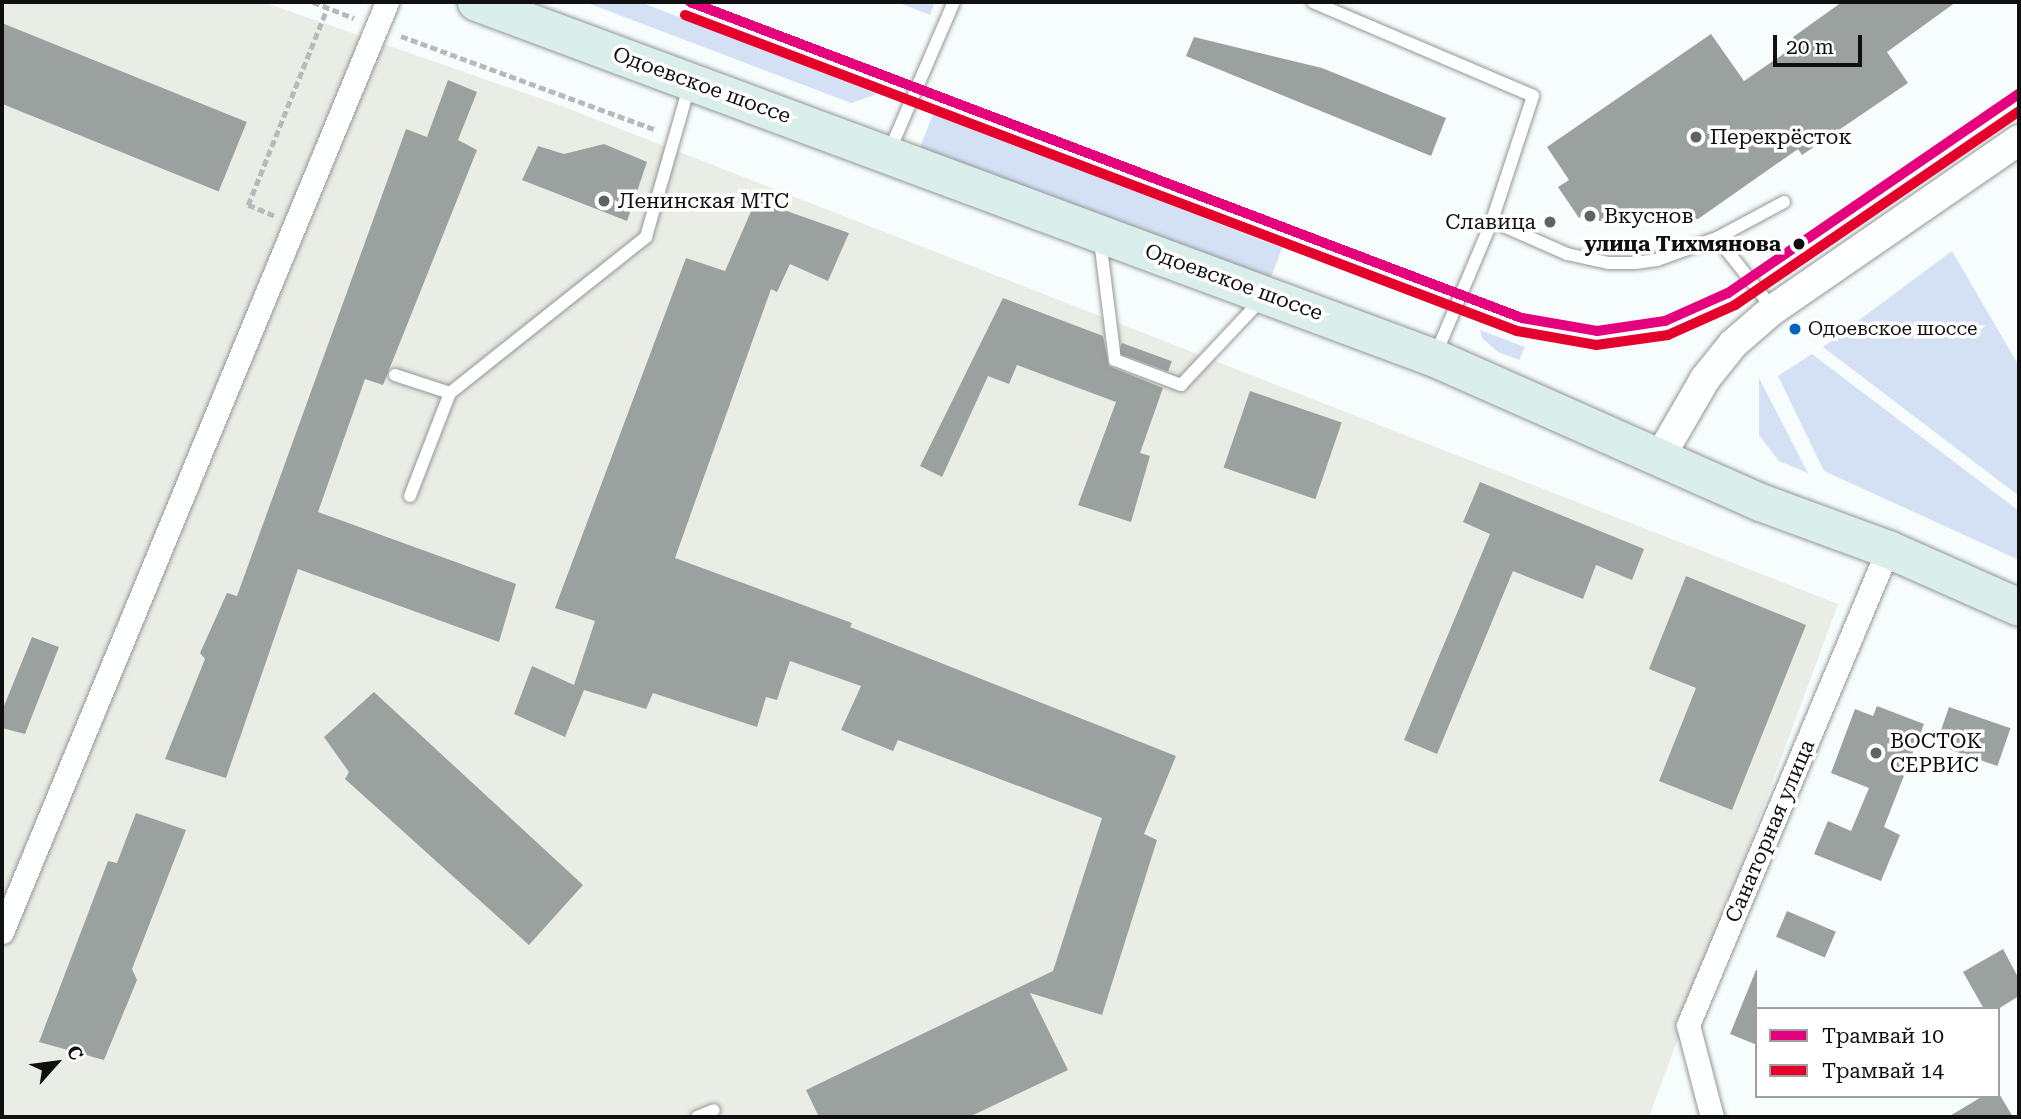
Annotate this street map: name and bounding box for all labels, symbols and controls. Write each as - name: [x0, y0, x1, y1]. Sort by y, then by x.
- scale bar: [1776, 21, 1865, 65]
- text: 20 m: [1786, 35, 1834, 59]
- street label: Одоевское шоссе: [610, 41, 794, 129]
- place label: Перекрёсток: [1710, 124, 1852, 150]
- marker: Перекрёсток: [1688, 129, 1704, 145]
- place label: Ленинская МТС: [618, 188, 789, 214]
- marker: Ленинская МТС: [596, 193, 612, 209]
- place label: Вкуснов: [1604, 203, 1694, 229]
- marker: Вкуснов: [1582, 208, 1598, 224]
- place label: Славица: [1445, 209, 1536, 235]
- marker: Славица: [1542, 214, 1558, 230]
- place label: улица Тихмянова: [1584, 231, 1781, 257]
- marker: улица Тихмянова: [1787, 232, 1811, 256]
- street label: Одоевское шоссе: [1142, 238, 1326, 326]
- place label: Одоевское шоссе: [1808, 318, 1977, 340]
- marker: Одоевское шоссе: [1788, 322, 1802, 336]
- place label: ВОСТОК СЕРВИС: [1890, 728, 1982, 778]
- street label: Санаторная улица: [1720, 736, 1820, 926]
- marker: ВОСТОК СЕРВИС: [1868, 745, 1884, 761]
- legend: [1755, 1007, 2000, 1098]
- text: Трамвай 10: [1822, 1024, 1944, 1048]
- north arrow: [21, 1028, 91, 1098]
- text: С: [62, 1042, 88, 1064]
- text: Трамвай 14: [1822, 1059, 1944, 1083]

